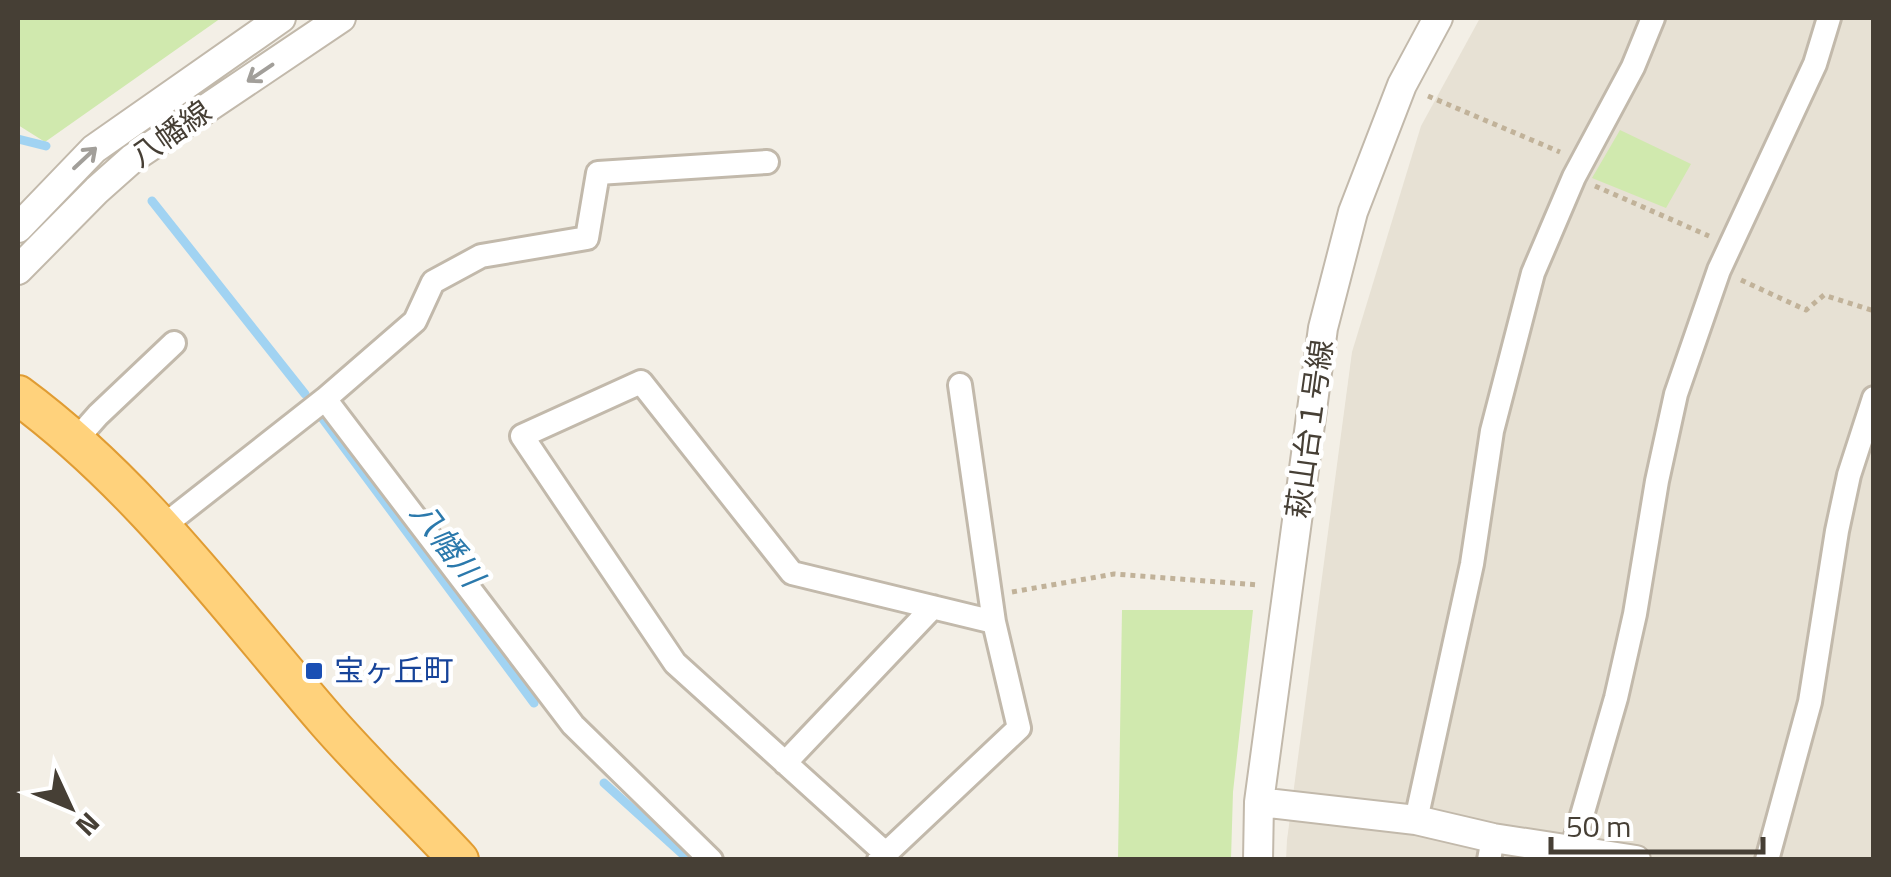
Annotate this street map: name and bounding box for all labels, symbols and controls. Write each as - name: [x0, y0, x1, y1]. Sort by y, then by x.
- one-way arrow: [247, 62, 275, 83]
- street label: 八幡線: [120, 89, 220, 178]
- one-way arrow: [72, 146, 97, 169]
- street label: 萩山台１号線: [1274, 337, 1344, 521]
- water label: 八幡川: [400, 491, 498, 599]
- place label: 宝ヶ丘町: [334, 647, 454, 693]
- marker: 宝ヶ丘町: [303, 660, 325, 682]
- north arrow: [20, 757, 120, 857]
- scale bar: [1551, 792, 1764, 854]
- text: N: [66, 803, 111, 847]
- text: 50 m: [1566, 803, 1631, 849]

